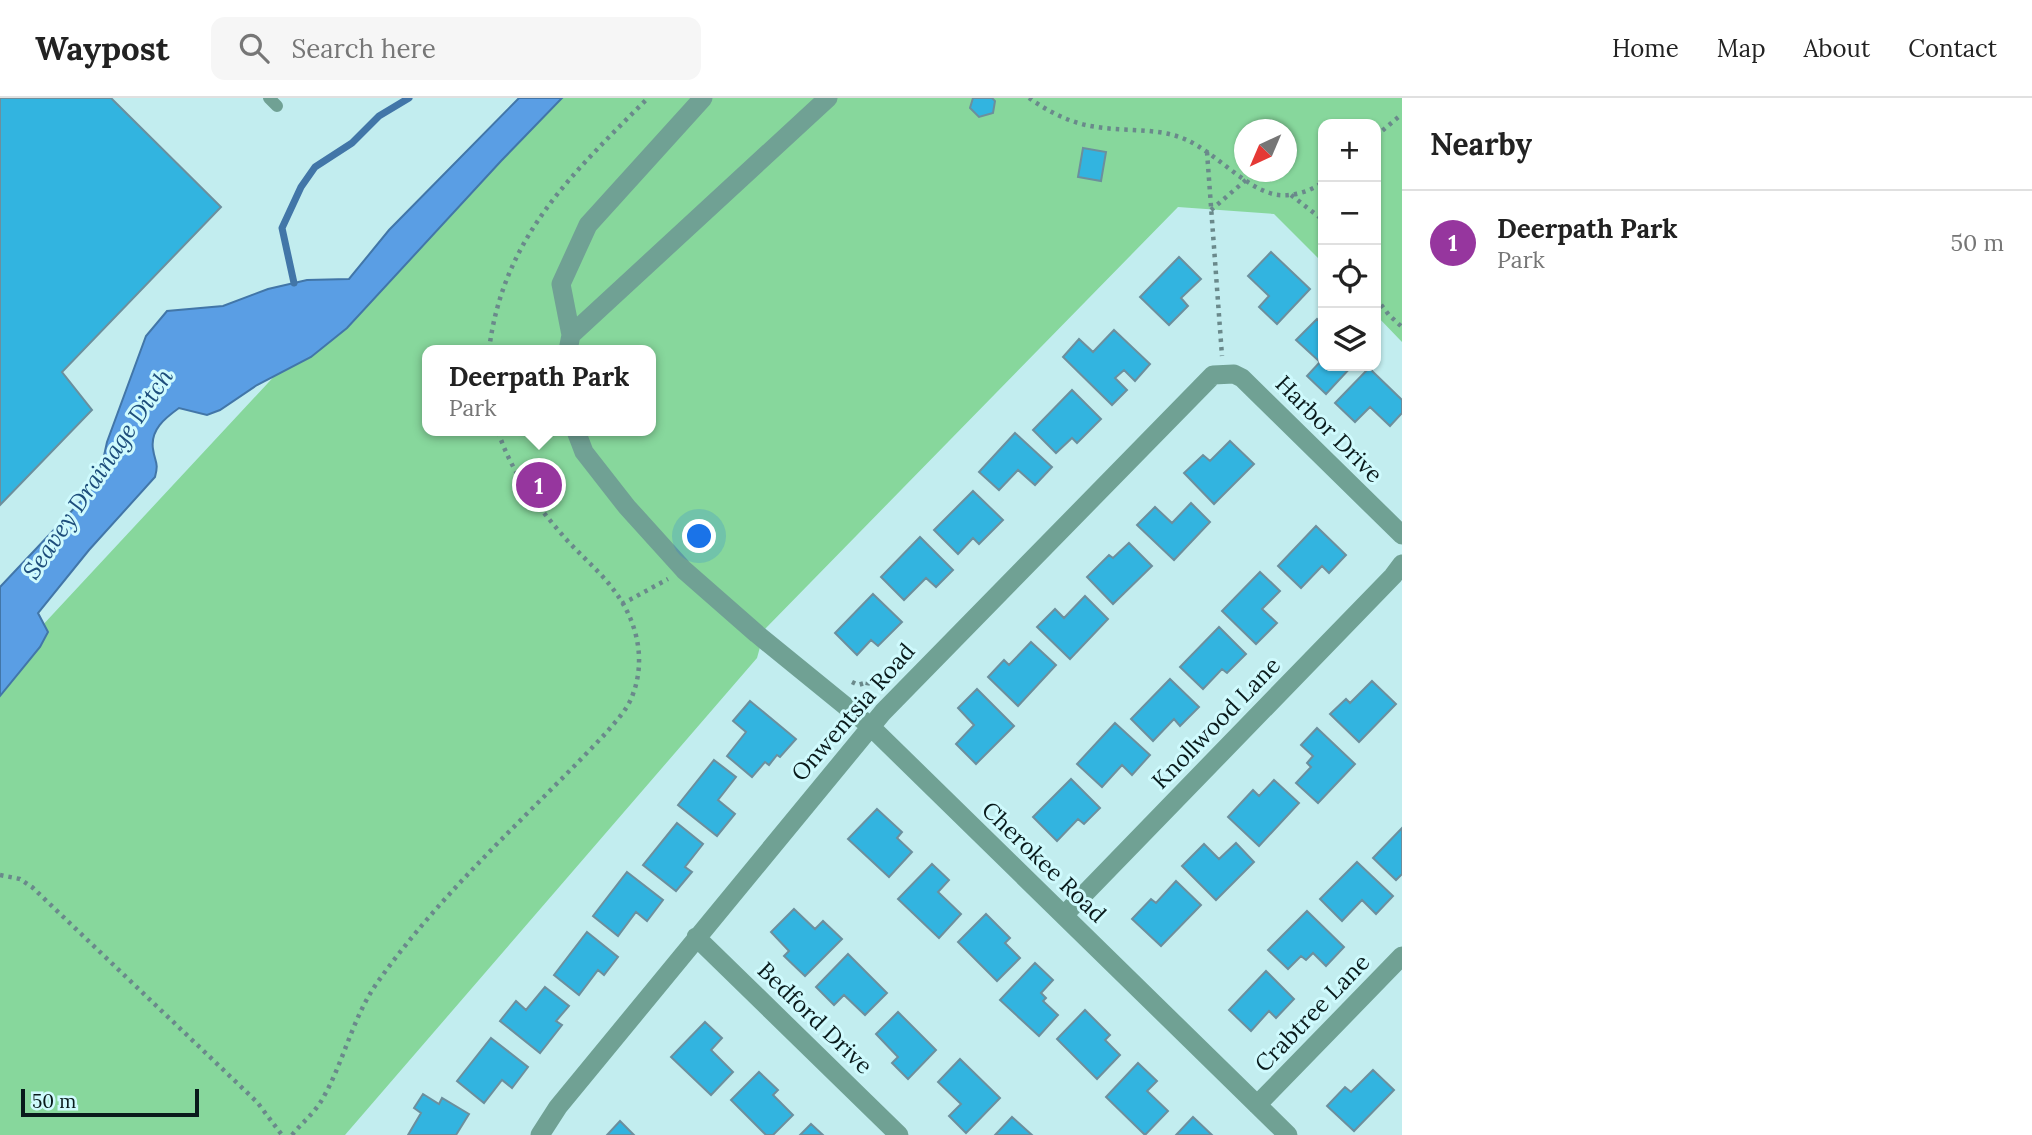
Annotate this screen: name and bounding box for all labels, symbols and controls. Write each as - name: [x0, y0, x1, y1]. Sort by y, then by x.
- search box: [211, 17, 701, 80]
- text: Waypost: [35, 27, 169, 69]
- icon: search: [235, 29, 273, 67]
- text: Search here: [291, 32, 436, 65]
- text: Home: [1612, 33, 1679, 64]
- text: Map: [1717, 33, 1766, 64]
- text: About: [1804, 33, 1870, 64]
- text: Contact: [1908, 33, 1997, 64]
- north arrow: [1234, 119, 1297, 182]
- map controls: [1318, 119, 1381, 371]
- button: +: [1318, 119, 1381, 182]
- text: Nearby: [1430, 125, 1532, 163]
- button: −: [1318, 182, 1381, 245]
- text: Deerpath Park: [1497, 212, 1678, 245]
- text: 1: [1448, 228, 1458, 257]
- text: 50 m: [1951, 228, 2004, 257]
- button: locate: [1318, 245, 1381, 308]
- text: Park: [1497, 245, 1545, 274]
- button: layers: [1318, 308, 1381, 371]
- popup: [422, 345, 656, 436]
- text: Deerpath Park: [449, 360, 629, 393]
- water label: Seavey Drainage Ditch: [16, 362, 180, 585]
- street label: Harbor Drive: [1270, 369, 1389, 488]
- text: Park: [449, 393, 497, 422]
- pin: 1: [516, 459, 562, 511]
- your location: [682, 519, 716, 553]
- street label: Onwentsia Road: [785, 637, 921, 787]
- street label: Knollwood Lane: [1145, 651, 1286, 795]
- street label: Cherokee Road: [976, 795, 1113, 929]
- street label: Crabtree Lane: [1248, 948, 1375, 1078]
- street label: Bedford Drive: [752, 956, 879, 1080]
- scale bar: [21, 1086, 200, 1118]
- text: 50 m: [32, 1089, 76, 1113]

